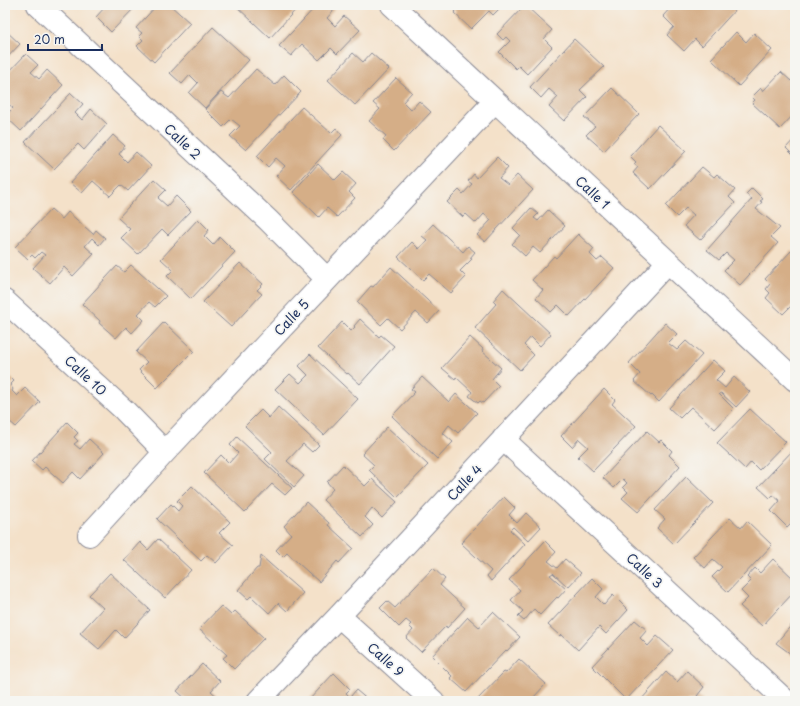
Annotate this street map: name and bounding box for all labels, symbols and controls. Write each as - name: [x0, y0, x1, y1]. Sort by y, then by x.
- scale bar: [28, 26, 102, 52]
- text: 20 m: [34, 30, 65, 48]
- street label: Calle 2: [160, 119, 206, 163]
- street label: Calle 1: [571, 171, 615, 213]
- street label: Calle 5: [269, 295, 313, 339]
- street label: Calle 10: [61, 351, 111, 399]
- street label: Calle 4: [442, 459, 486, 505]
- street label: Calle 3: [622, 548, 668, 592]
- street label: Calle 9: [364, 638, 408, 680]

